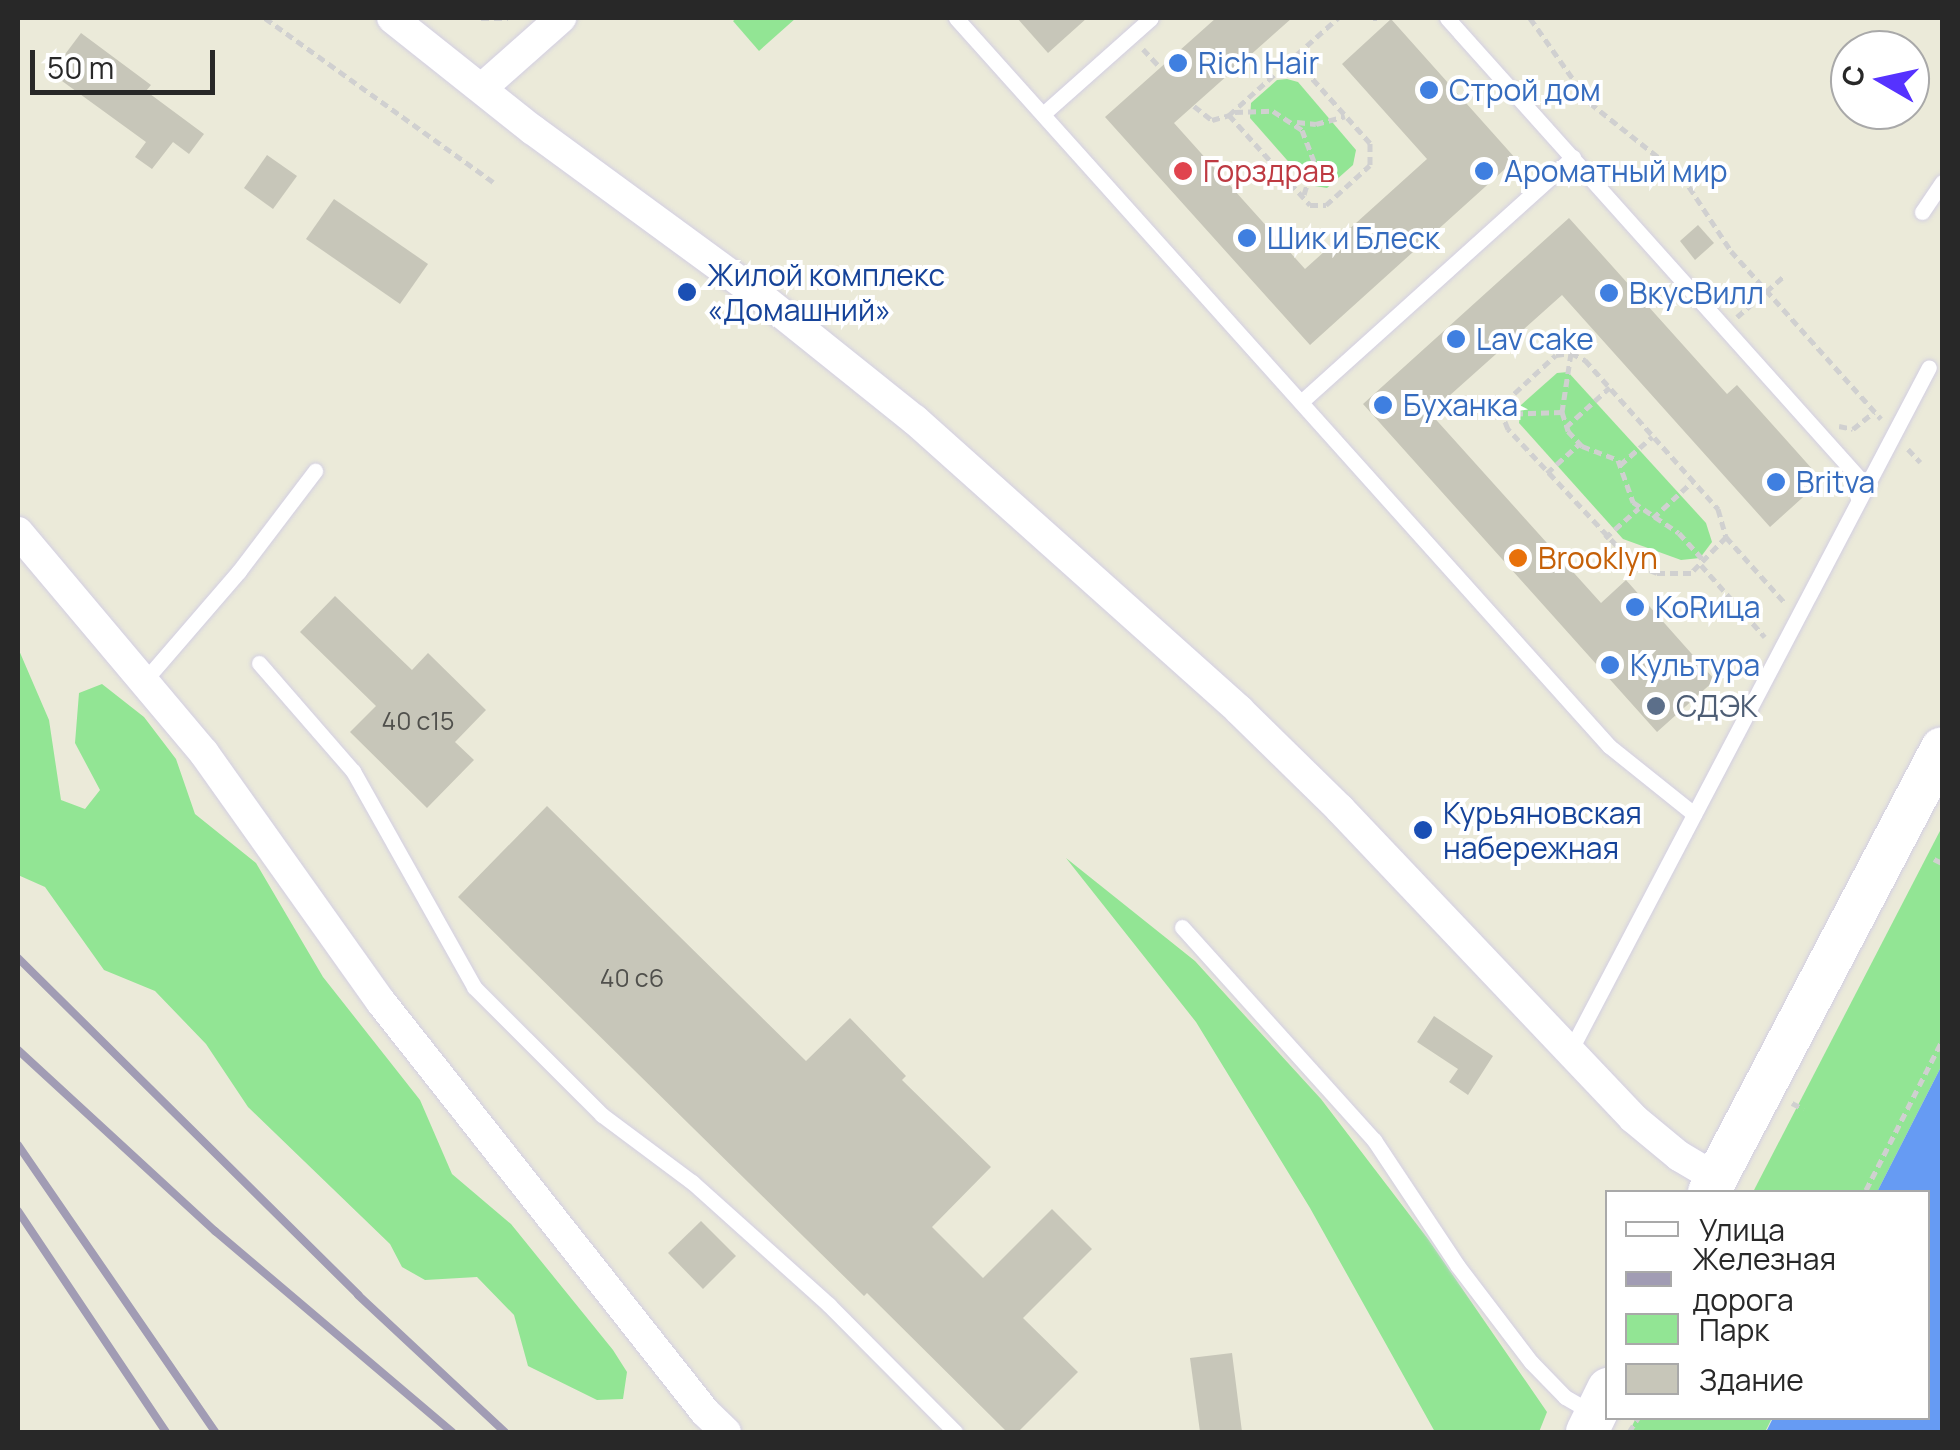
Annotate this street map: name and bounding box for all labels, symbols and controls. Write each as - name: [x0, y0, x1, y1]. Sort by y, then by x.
- scale bar: [35, 30, 220, 92]
- north arrow: [1830, 30, 1930, 130]
- place label: Rich Hair: [1198, 45, 1319, 81]
- text: 50 m: [47, 47, 114, 88]
- marker: Rich Hair: [1167, 52, 1189, 74]
- text: С: [1832, 62, 1873, 89]
- place label: Строй дом: [1449, 72, 1601, 108]
- marker: Строй дом: [1418, 79, 1440, 101]
- place label: Горздрав: [1203, 153, 1335, 189]
- place label: Ароматный мир: [1504, 153, 1728, 189]
- marker: Горздрав: [1172, 160, 1194, 182]
- marker: Ароматный мир: [1473, 160, 1495, 182]
- place label: Шик и Блеск: [1267, 220, 1440, 256]
- marker: Шик и Блеск: [1236, 227, 1258, 249]
- place label: Жилой комплекс «Домашний»: [707, 257, 945, 328]
- place label: ВкусВилл: [1629, 275, 1764, 311]
- marker: Жилой комплекс «Домашний»: [676, 281, 698, 303]
- marker: ВкусВилл: [1598, 282, 1620, 304]
- place label: Lav cake: [1476, 321, 1594, 357]
- marker: Lav cake: [1445, 328, 1467, 350]
- place label: Буханка: [1403, 387, 1518, 423]
- marker: Буханка: [1372, 394, 1394, 416]
- place label: Britva: [1796, 464, 1875, 500]
- marker: Britva: [1765, 471, 1787, 493]
- place label: Brooklyn: [1538, 540, 1658, 576]
- marker: Brooklyn: [1507, 547, 1529, 569]
- place label: КоRица: [1655, 589, 1761, 625]
- marker: КоRица: [1624, 596, 1646, 618]
- place label: Культура: [1630, 647, 1760, 683]
- marker: Культура: [1599, 654, 1621, 676]
- place label: СДЭК: [1676, 688, 1758, 724]
- marker: СДЭК: [1645, 695, 1667, 717]
- house number: 40 с15: [381, 706, 455, 736]
- place label: Курьяновская набережная: [1443, 795, 1642, 866]
- marker: Курьяновская набережная: [1412, 819, 1434, 841]
- house number: 40 с6: [600, 963, 664, 993]
- legend: [1605, 1190, 1930, 1420]
- text: Улица: [1699, 1209, 1785, 1250]
- text: Железная дорога: [1692, 1238, 1836, 1320]
- text: Парк: [1699, 1309, 1769, 1350]
- text: Здание: [1699, 1359, 1804, 1400]

